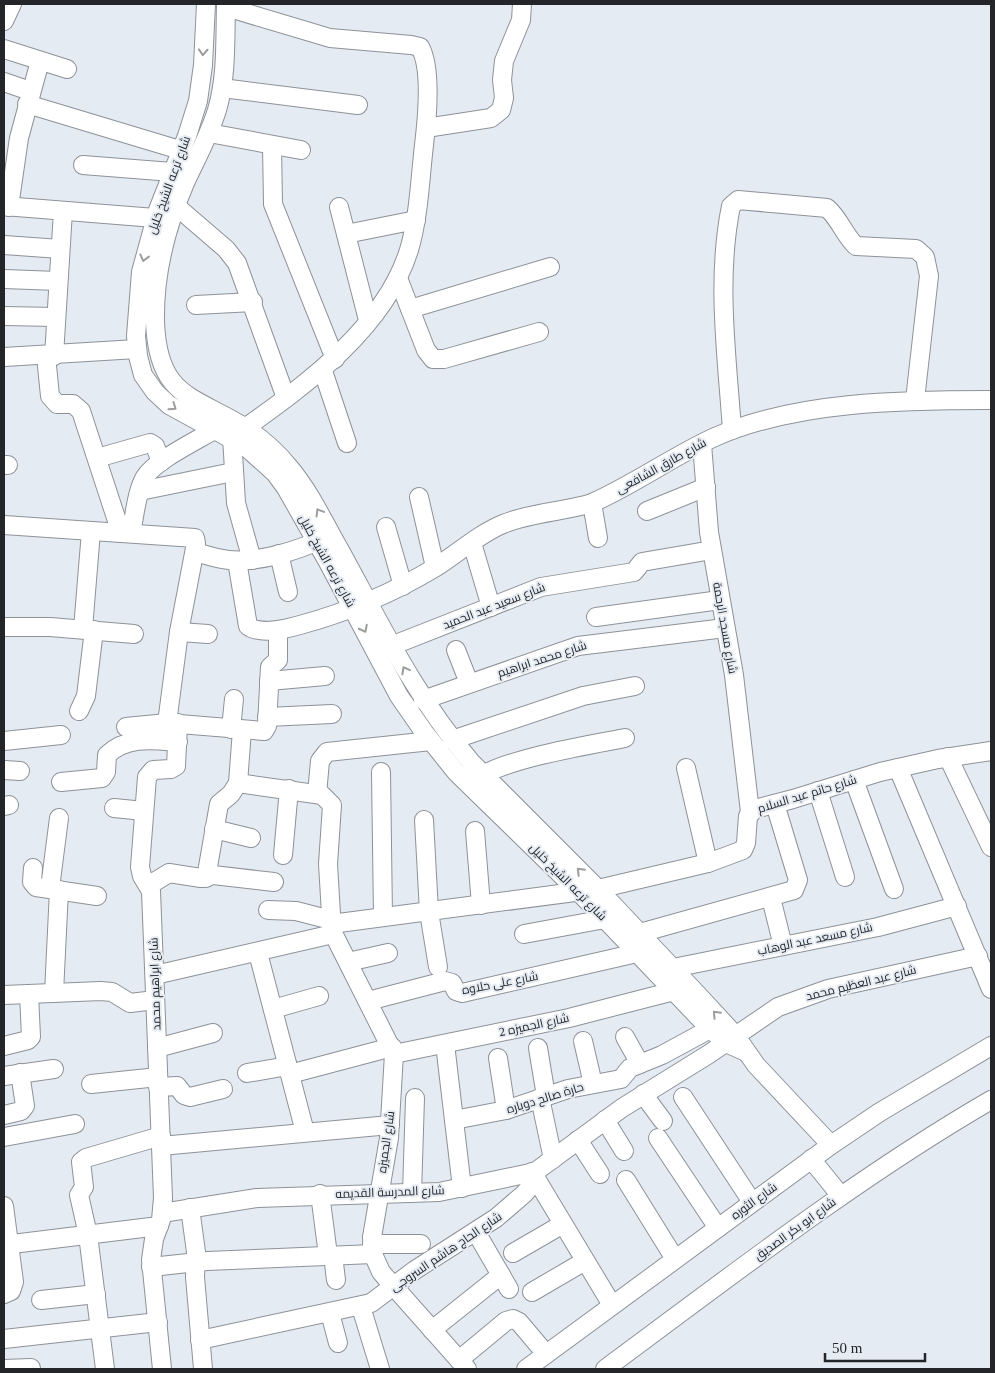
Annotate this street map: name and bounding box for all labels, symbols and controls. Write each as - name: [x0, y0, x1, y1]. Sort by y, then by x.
- one-way arrow: [198, 49, 209, 57]
- street label: شارع ترعه الشيخ خليل: [145, 134, 194, 236]
- one-way arrow: [139, 253, 150, 262]
- one-way arrow: [167, 401, 176, 410]
- street label: شارع طارق الشافعى: [613, 435, 709, 498]
- one-way arrow: [315, 508, 325, 517]
- street label: شارع ترعه الشيخ خليل: [295, 512, 358, 610]
- street label: شارع سعيد عبد الحميد: [441, 580, 548, 633]
- street label: شارع مسجد الرحمة: [709, 581, 740, 675]
- one-way arrow: [358, 624, 368, 633]
- street label: شارع محمد ابراهيم: [496, 638, 589, 681]
- one-way arrow: [401, 666, 411, 675]
- street label: شارع حاتم عبد السلام: [756, 772, 859, 817]
- street label: شارع ترعه الشيخ خليل: [526, 841, 610, 924]
- one-way arrow: [576, 868, 585, 877]
- street label: شارع مسعد عبد الوهاب: [756, 920, 874, 959]
- street label: شارع ابراهيم محمد: [146, 937, 165, 1031]
- street label: شارع عبد العظيم محمد: [804, 962, 918, 1004]
- street label: شارع على حلاوه: [461, 969, 540, 998]
- one-way arrow: [713, 1010, 722, 1019]
- street label: شارع الجميزه 2: [498, 1011, 571, 1040]
- street label: حارة صالح دوباره: [505, 1080, 586, 1117]
- street label: شارع الجميزه: [375, 1110, 398, 1174]
- street label: شارع الثوره: [728, 1180, 780, 1223]
- street label: شارع المدرسة القديمه: [335, 1183, 445, 1202]
- street label: شارع ابو بكر الصديق: [751, 1195, 839, 1264]
- street label: شارع الحاج هاشم السروجى: [388, 1209, 505, 1295]
- scale bar: [825, 1330, 925, 1362]
- text: 50 m: [832, 1340, 863, 1356]

